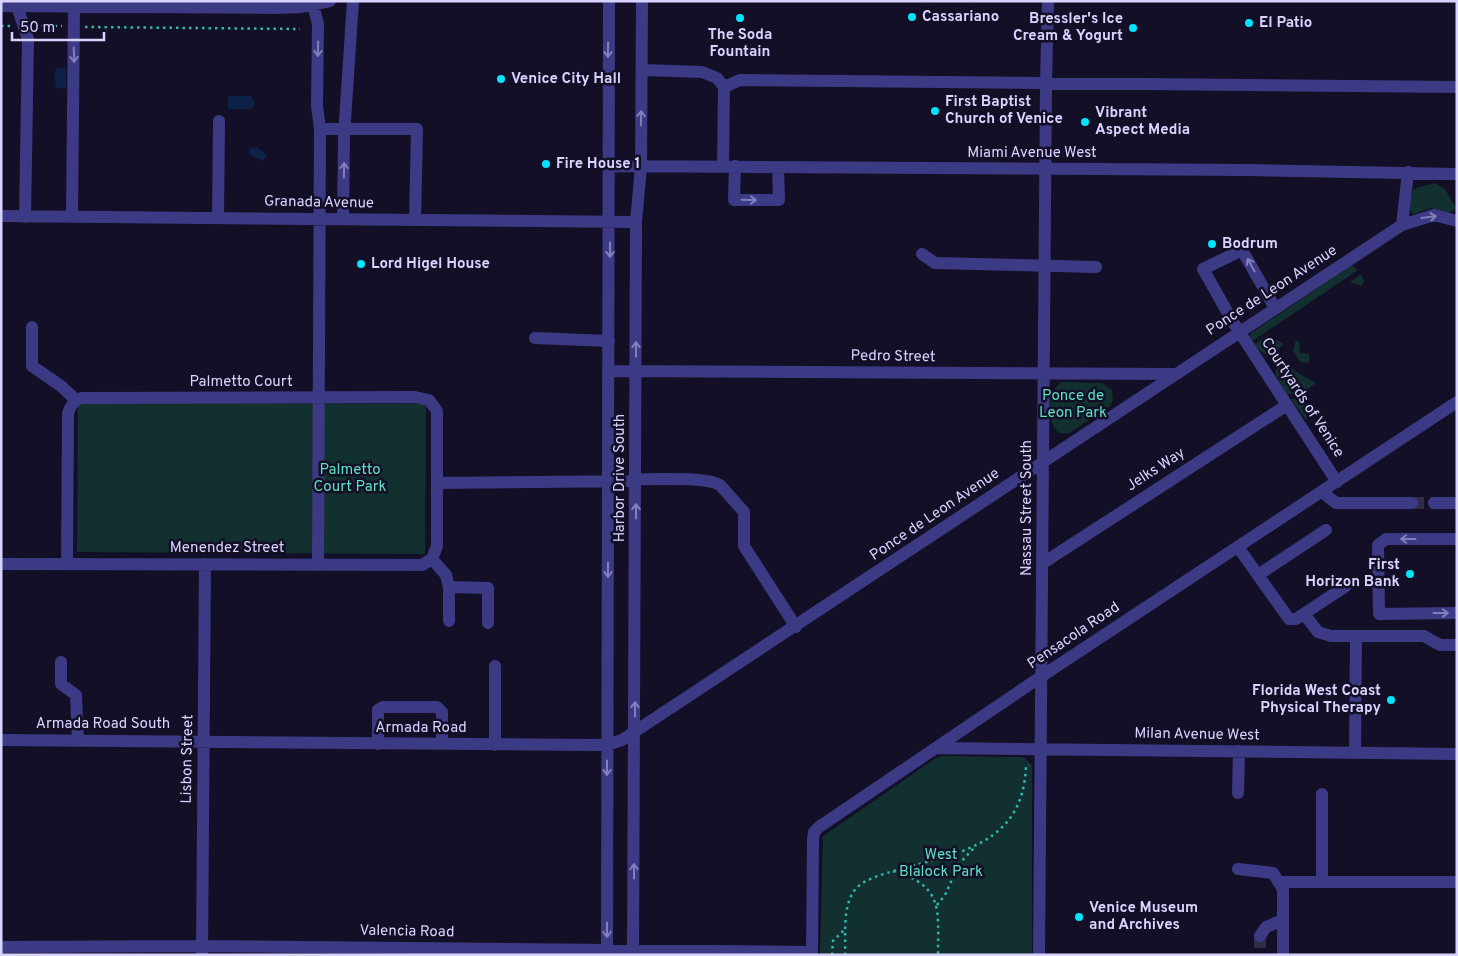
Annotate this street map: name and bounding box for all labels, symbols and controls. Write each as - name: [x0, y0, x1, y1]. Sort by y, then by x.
- place label: Cassariano: [922, 8, 999, 27]
- scale bar: [12, 10, 105, 42]
- place label: Bressler's Ice Cream & Yogurt: [1013, 10, 1123, 46]
- marker: Cassariano: [906, 11, 918, 23]
- marker: The Soda Fountain: [734, 12, 746, 24]
- place label: El Patio: [1259, 14, 1312, 33]
- marker: El Patio: [1243, 17, 1255, 29]
- text: 50 m: [20, 19, 55, 38]
- marker: Bressler's Ice Cream & Yogurt: [1127, 22, 1139, 34]
- place label: The Soda Fountain: [708, 26, 772, 62]
- one-way arrow: [313, 41, 322, 57]
- one-way arrow: [604, 42, 613, 58]
- one-way arrow: [69, 46, 79, 63]
- place label: Venice City Hall: [511, 70, 621, 89]
- marker: Venice City Hall: [495, 73, 507, 85]
- place label: First Baptist Church of Venice: [945, 93, 1063, 129]
- place label: Vibrant Aspect Media: [1095, 104, 1190, 140]
- marker: First Baptist Church of Venice: [929, 105, 941, 117]
- one-way arrow: [637, 110, 646, 126]
- marker: Vibrant Aspect Media: [1079, 116, 1091, 128]
- street label: Miami Avenue West: [967, 144, 1097, 163]
- place label: Fire House 1: [556, 155, 640, 174]
- marker: Fire House 1: [540, 158, 552, 170]
- one-way arrow: [339, 162, 349, 178]
- street label: Granada Avenue: [264, 193, 374, 213]
- one-way arrow: [741, 195, 757, 205]
- one-way arrow: [1421, 212, 1437, 222]
- place label: Bodrum: [1222, 235, 1278, 254]
- marker: Bodrum: [1206, 238, 1218, 250]
- one-way arrow: [605, 242, 615, 258]
- street label: Ponce de Leon Avenue: [1203, 242, 1341, 340]
- place label: Lord Higel House: [371, 255, 490, 274]
- marker: Lord Higel House: [355, 258, 367, 270]
- one-way arrow: [1246, 258, 1256, 273]
- street label: Courtyards of Venice: [1256, 335, 1348, 461]
- one-way arrow: [631, 341, 641, 357]
- street label: Pedro Street: [850, 347, 936, 367]
- street label: Palmetto Court: [189, 373, 293, 392]
- park label: Ponce de Leon Park: [1039, 387, 1107, 423]
- street label: Harbor Drive South: [611, 414, 630, 542]
- street label: Nassau Street South: [1018, 440, 1037, 576]
- street label: Jelks Way: [1123, 444, 1189, 496]
- park label: Palmetto Court Park: [314, 461, 386, 497]
- street label: Ponce de Leon Avenue: [867, 465, 1003, 565]
- one-way arrow: [631, 503, 641, 520]
- one-way arrow: [1400, 534, 1416, 544]
- street label: Menendez Street: [170, 539, 284, 558]
- place label: First Horizon Bank: [1305, 556, 1400, 592]
- one-way arrow: [603, 562, 613, 578]
- marker: First Horizon Bank: [1404, 568, 1416, 580]
- street label: Pensacola Road: [1024, 598, 1124, 674]
- one-way arrow: [1432, 608, 1448, 618]
- place label: Florida West Coast Physical Therapy: [1252, 682, 1381, 718]
- marker: Florida West Coast Physical Therapy: [1385, 694, 1397, 706]
- one-way arrow: [630, 701, 640, 717]
- street label: Lisbon Street: [178, 714, 198, 804]
- street label: Armada Road South: [36, 715, 170, 734]
- street label: Armada Road: [375, 719, 467, 738]
- street label: Milan Avenue West: [1134, 724, 1260, 746]
- one-way arrow: [602, 759, 612, 775]
- park label: West Blalock Park: [899, 846, 983, 882]
- one-way arrow: [629, 863, 639, 880]
- place label: Venice Museum and Archives: [1089, 899, 1198, 935]
- marker: Venice Museum and Archives: [1073, 911, 1085, 923]
- street label: Valencia Road: [359, 922, 455, 942]
- one-way arrow: [602, 922, 612, 938]

